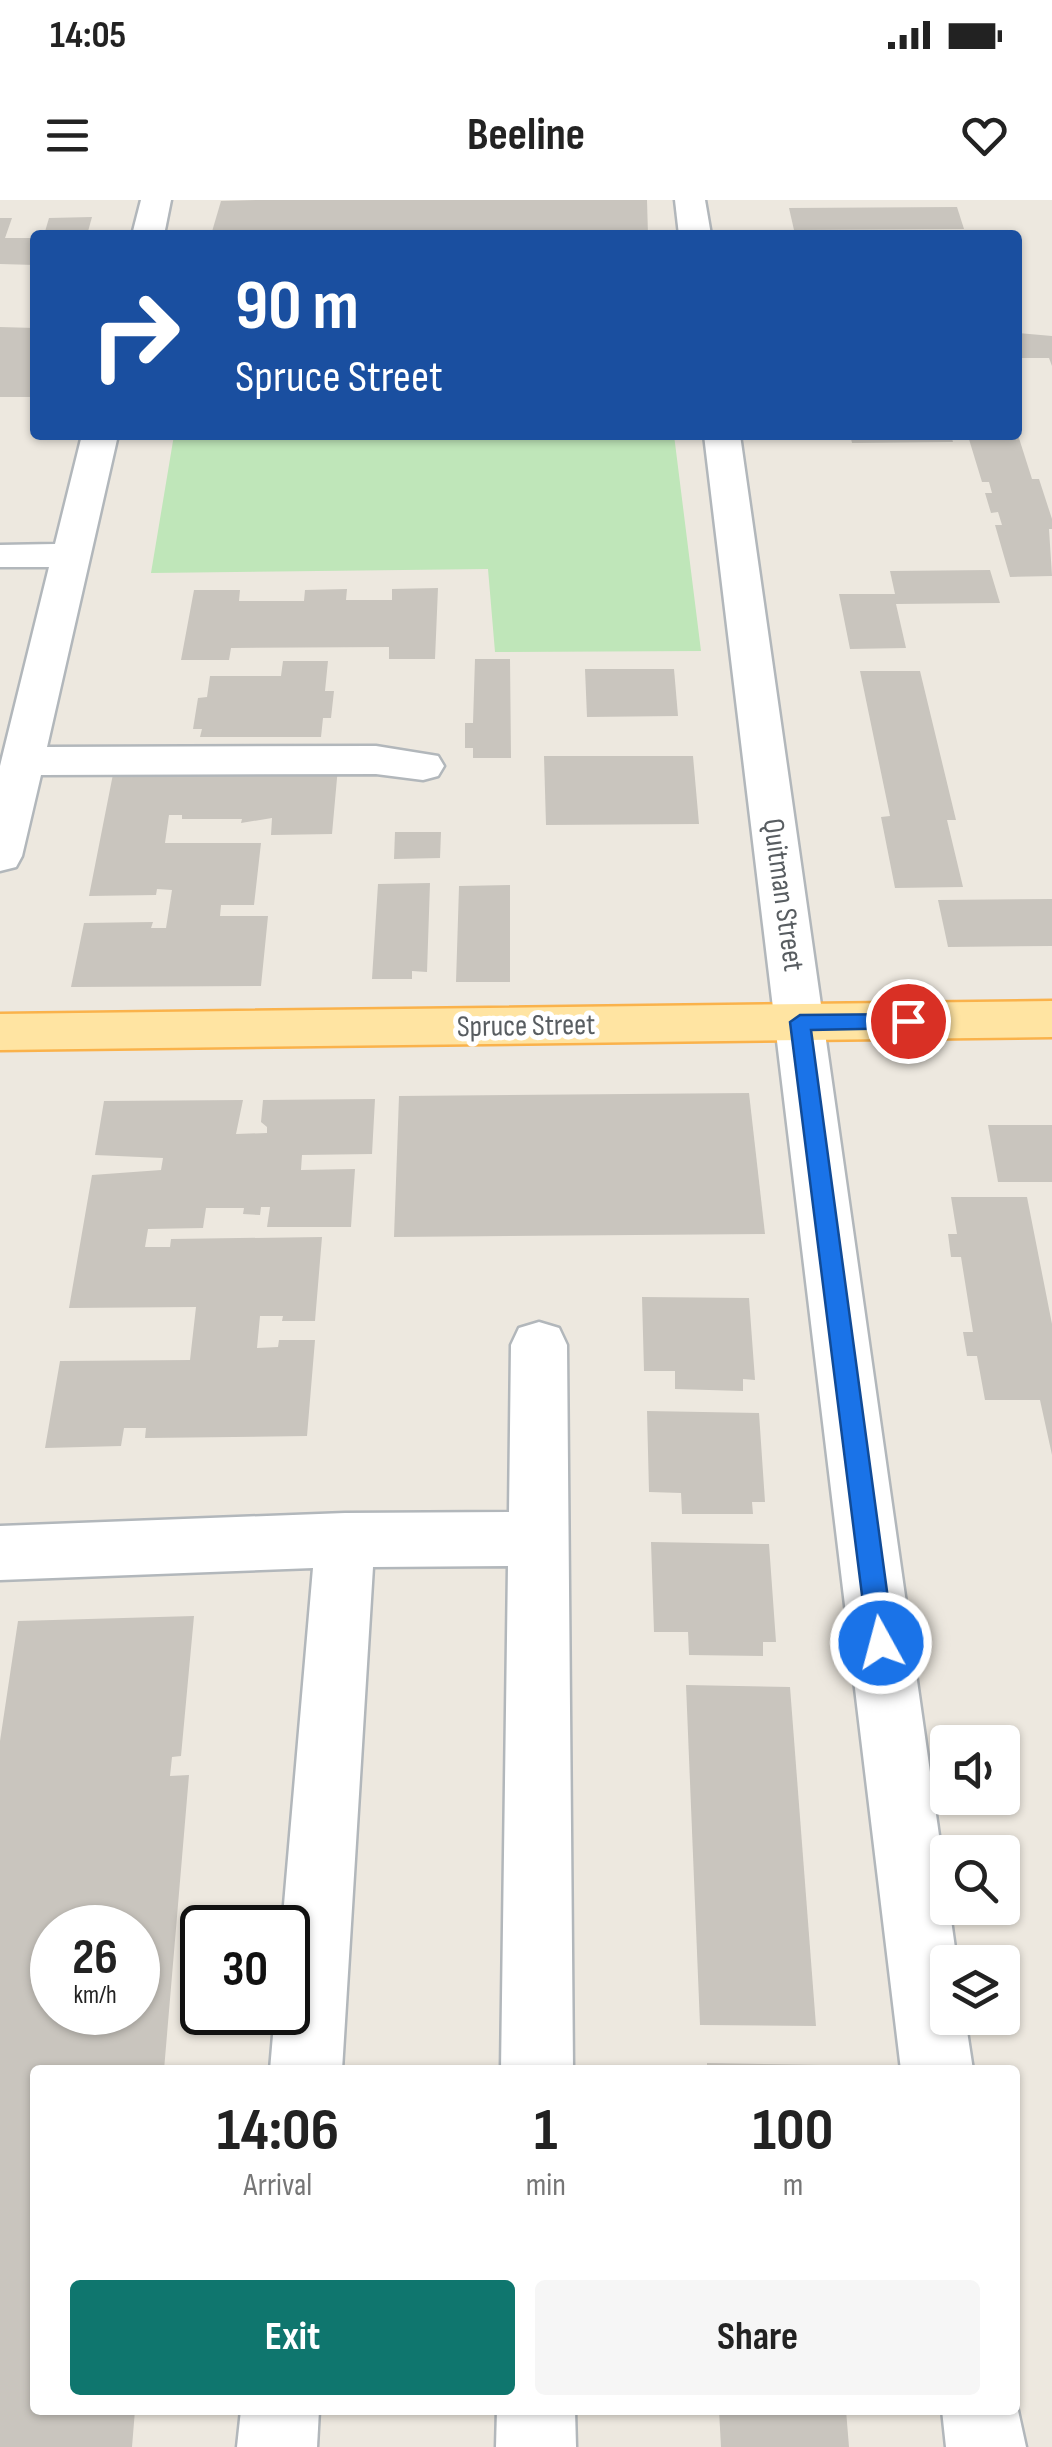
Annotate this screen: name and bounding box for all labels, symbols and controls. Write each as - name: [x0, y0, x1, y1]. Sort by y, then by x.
- text: 14:05: [50, 13, 126, 58]
- icon: menu: [40, 108, 95, 163]
- text: Beeline: [467, 108, 585, 163]
- icon: heart: [957, 108, 1012, 163]
- text: 90 m: [235, 265, 359, 349]
- icon: right: [70, 270, 200, 400]
- text: Spruce Street: [235, 350, 443, 405]
- street label: Quitman Street: [754, 816, 812, 974]
- pin: [866, 979, 951, 1064]
- icon: arrive: [881, 994, 936, 1049]
- street label: Spruce Street: [456, 1007, 596, 1045]
- position arrow: [829, 1591, 933, 1695]
- map controls: [930, 1725, 1020, 2035]
- button: sound: [930, 1725, 1020, 1815]
- button: search: [930, 1835, 1020, 1925]
- speed limit sign: 30: [180, 1905, 310, 2035]
- text: 26: [72, 1928, 118, 1988]
- button: layers: [930, 1945, 1020, 2035]
- text: km/h: [73, 1980, 117, 2011]
- text: 14:06: [217, 2095, 339, 2167]
- text: 1: [534, 2095, 558, 2167]
- text: 100: [753, 2095, 833, 2167]
- text: Arrival: [243, 2166, 312, 2205]
- text: min: [526, 2166, 566, 2205]
- text: m: [783, 2166, 803, 2205]
- button: Exit: [70, 2280, 515, 2395]
- button: Share: [535, 2280, 980, 2395]

